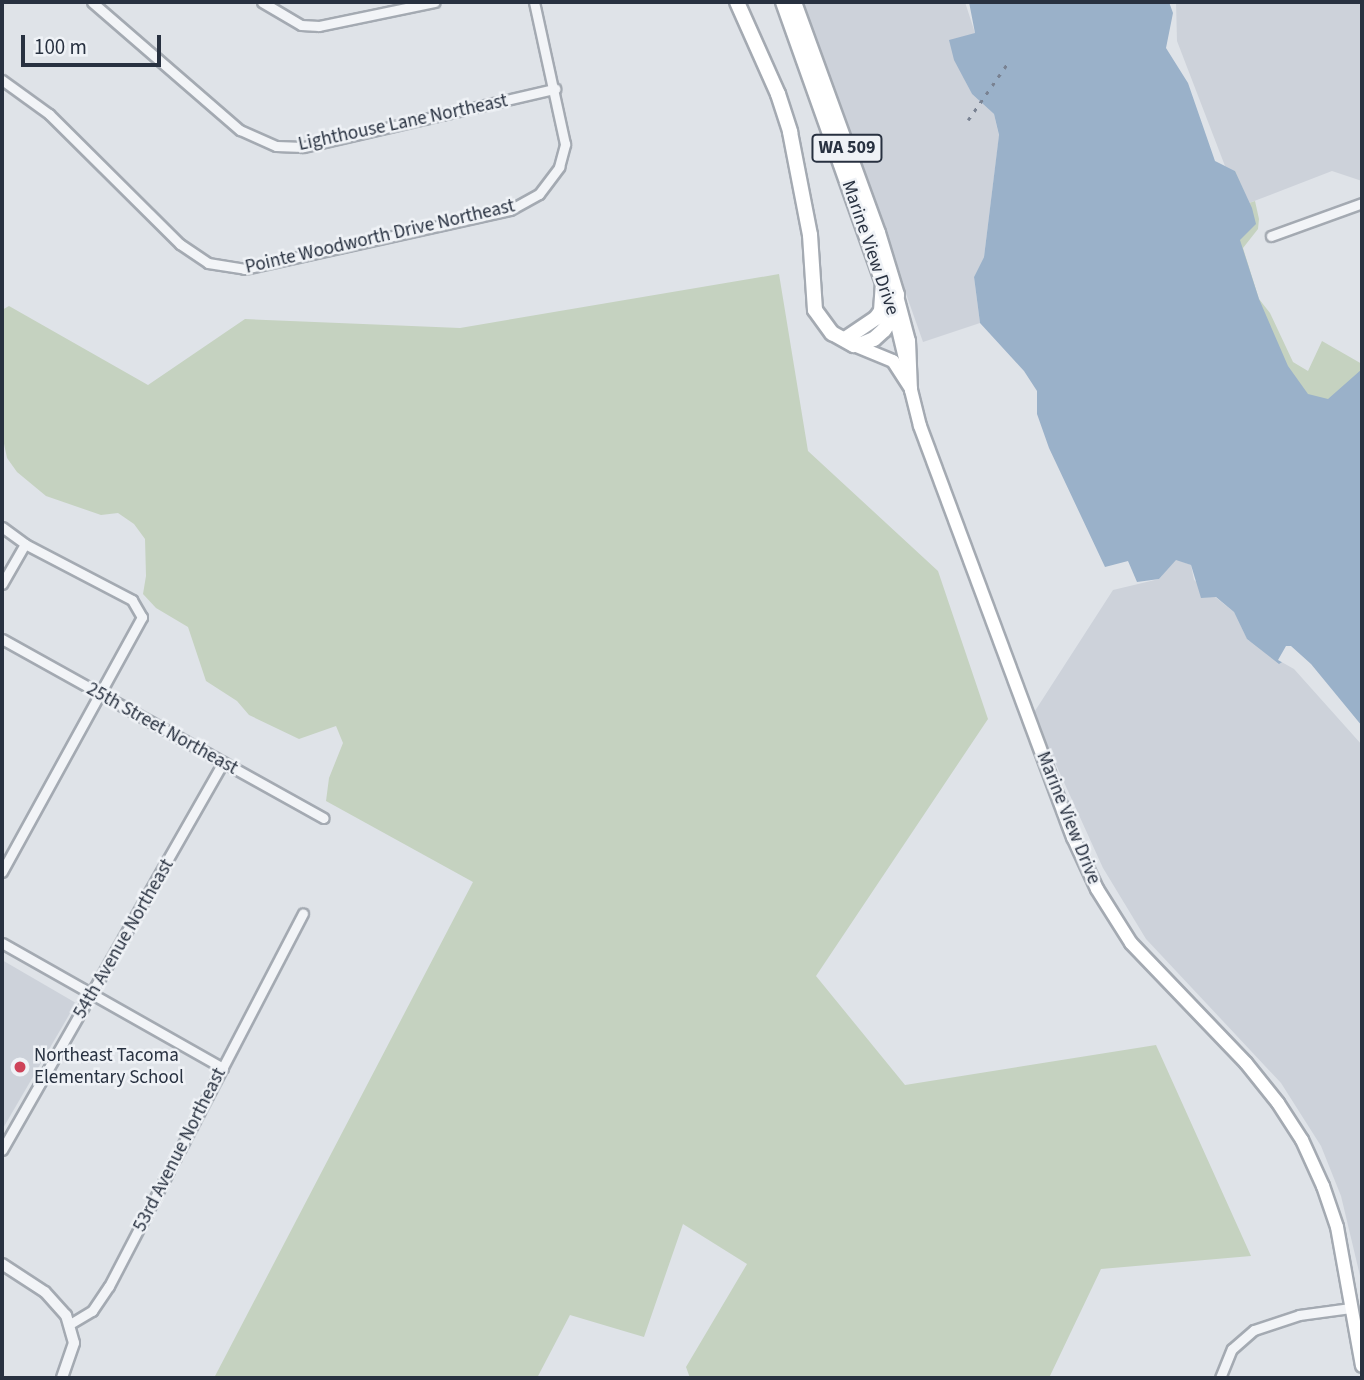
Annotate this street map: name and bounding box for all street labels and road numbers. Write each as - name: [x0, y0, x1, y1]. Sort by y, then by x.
- street label: Lighthouse Lane Northeast: [296, 90, 510, 156]
- road number: WA 509: [810, 134, 884, 162]
- street label: Marine View Drive: [836, 178, 904, 318]
- street label: Pointe Woodworth Drive Northeast: [243, 195, 517, 279]
- street label: 25th Street Northeast: [82, 678, 242, 780]
- street label: Marine View Drive: [1031, 748, 1105, 888]
- street label: 54th Avenue Northeast: [69, 855, 179, 1023]
- street label: 53rd Avenue Northeast: [129, 1064, 231, 1236]

